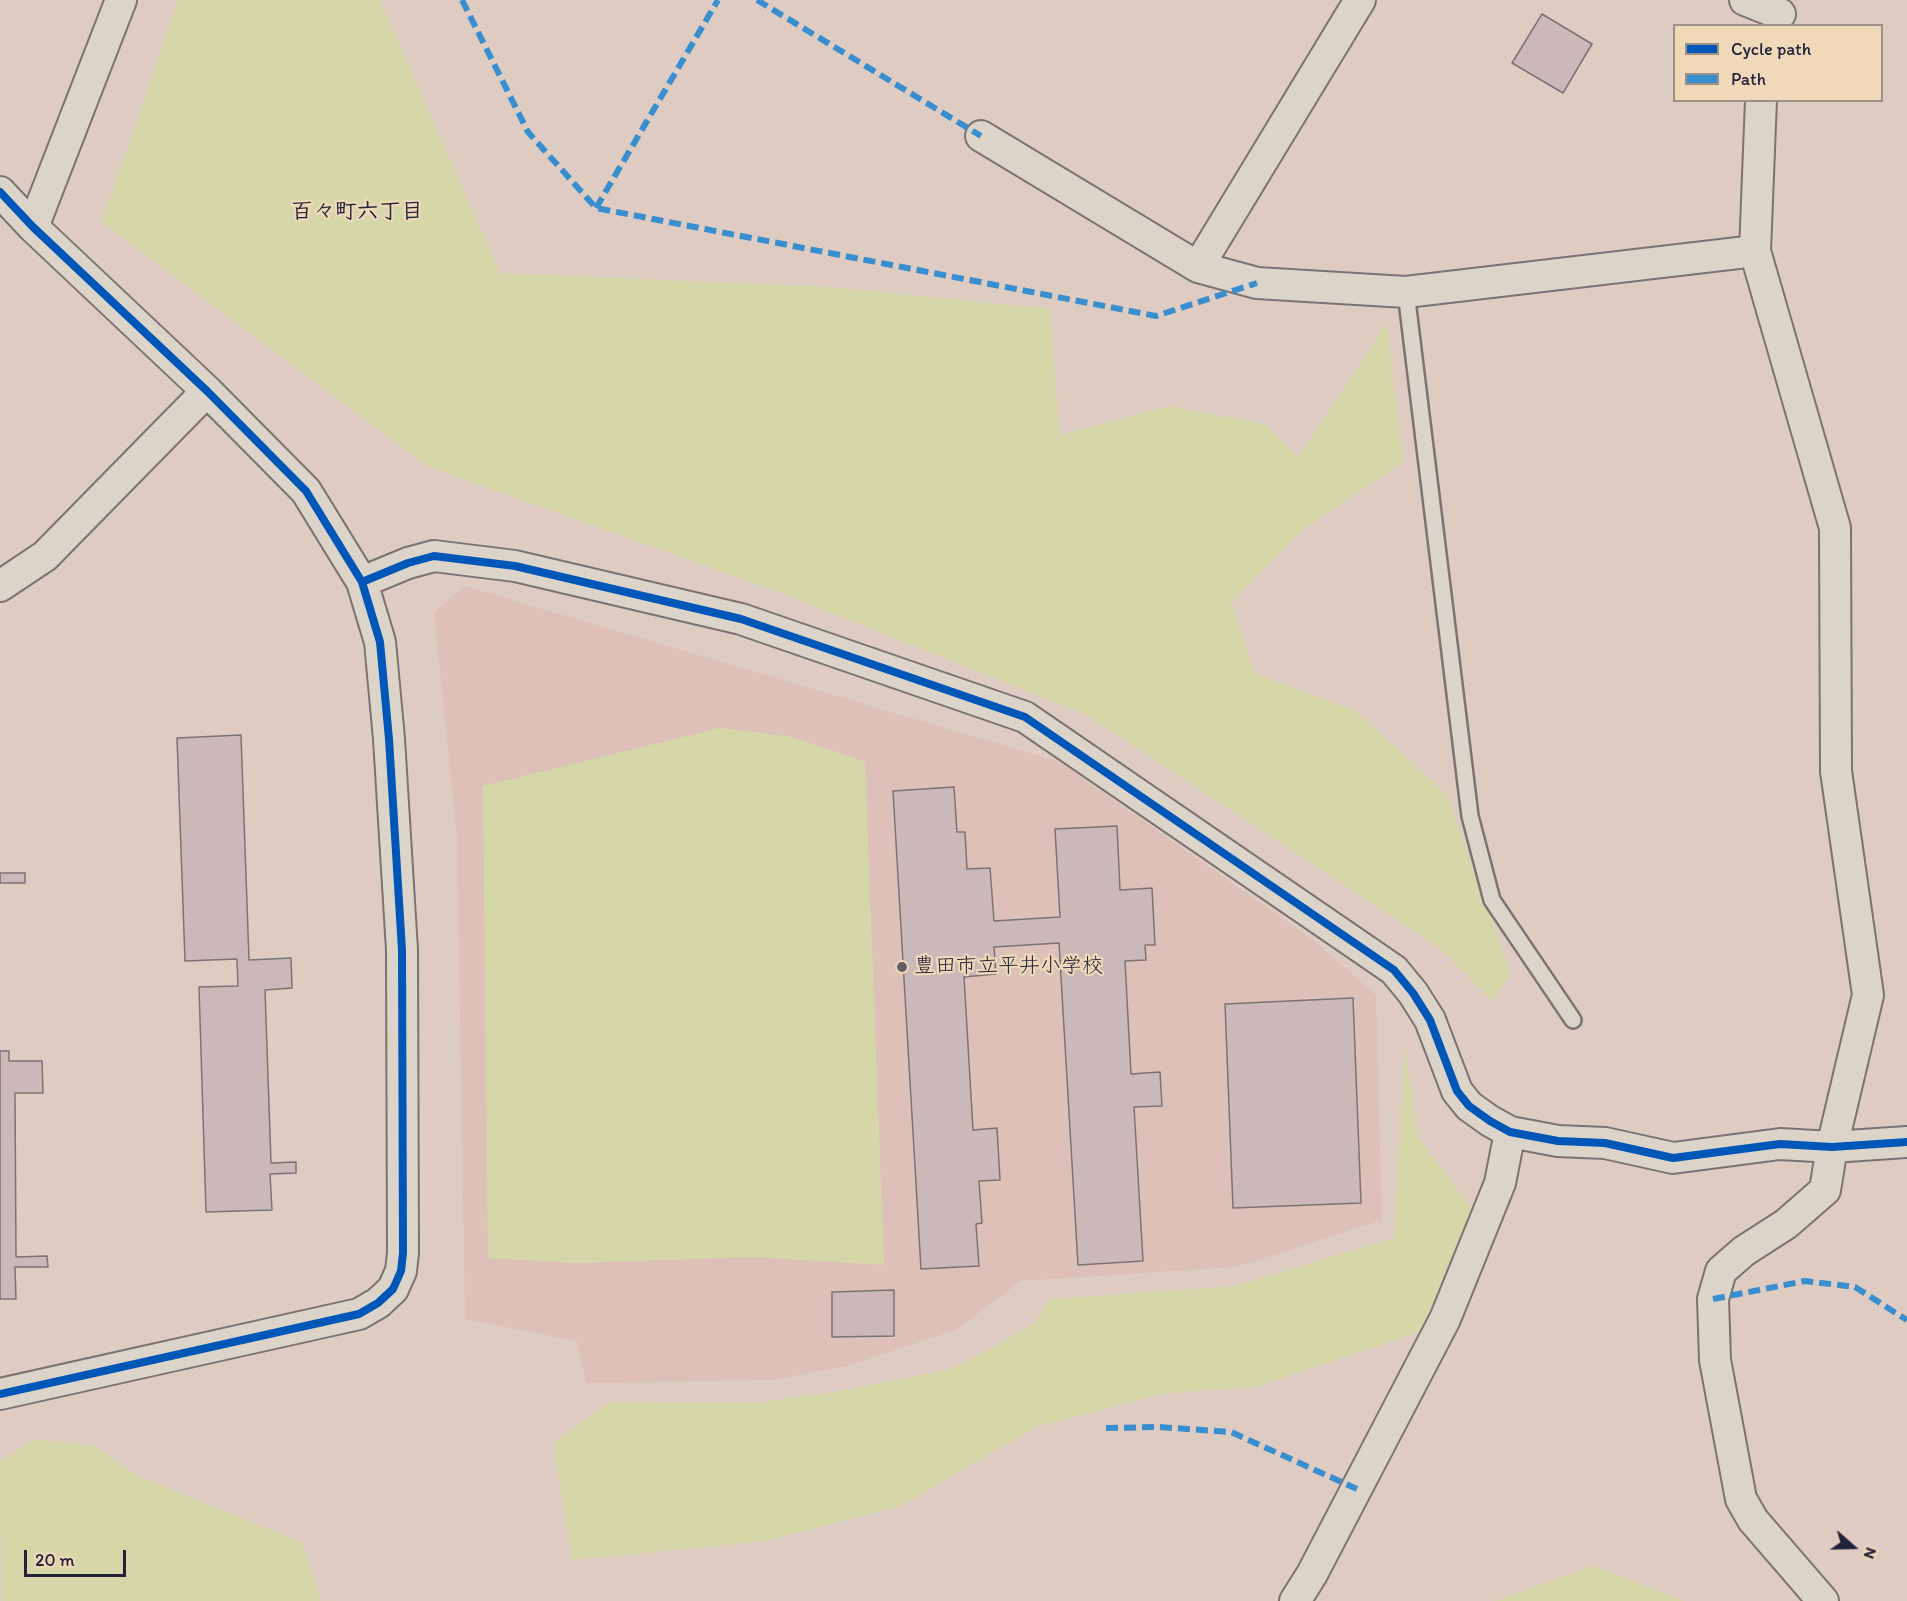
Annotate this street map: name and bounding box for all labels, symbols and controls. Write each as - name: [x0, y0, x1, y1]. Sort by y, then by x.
- legend: [1673, 24, 1883, 102]
- text: Cycle path: [1731, 38, 1811, 60]
- text: Path: [1731, 68, 1766, 90]
- district label: 百々町六丁目: [291, 199, 423, 225]
- place label: 豊田市立平井小学校: [914, 954, 1103, 980]
- marker: 豊田市立平井小学校: [895, 960, 909, 974]
- north arrow: [1823, 1517, 1883, 1577]
- scale bar: [27, 1538, 129, 1576]
- text: N: [1860, 1545, 1881, 1562]
- text: 20 m: [35, 1549, 75, 1571]

